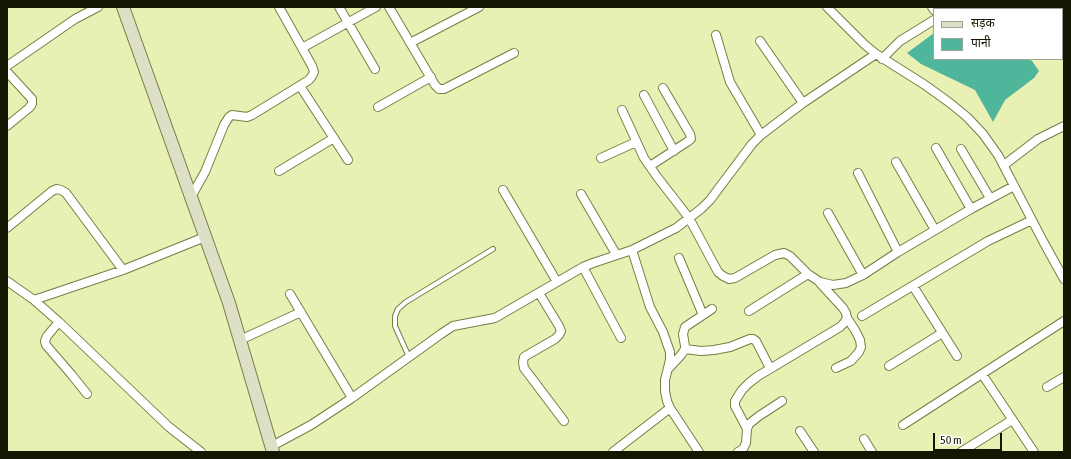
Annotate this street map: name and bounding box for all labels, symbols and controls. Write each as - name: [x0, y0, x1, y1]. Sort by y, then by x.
- legend: [933, 8, 1063, 60]
- text: सड़क: [971, 16, 995, 30]
- text: पानी: [971, 36, 991, 50]
- scale bar: [935, 425, 1004, 451]
- text: 50 m: [940, 433, 962, 447]

